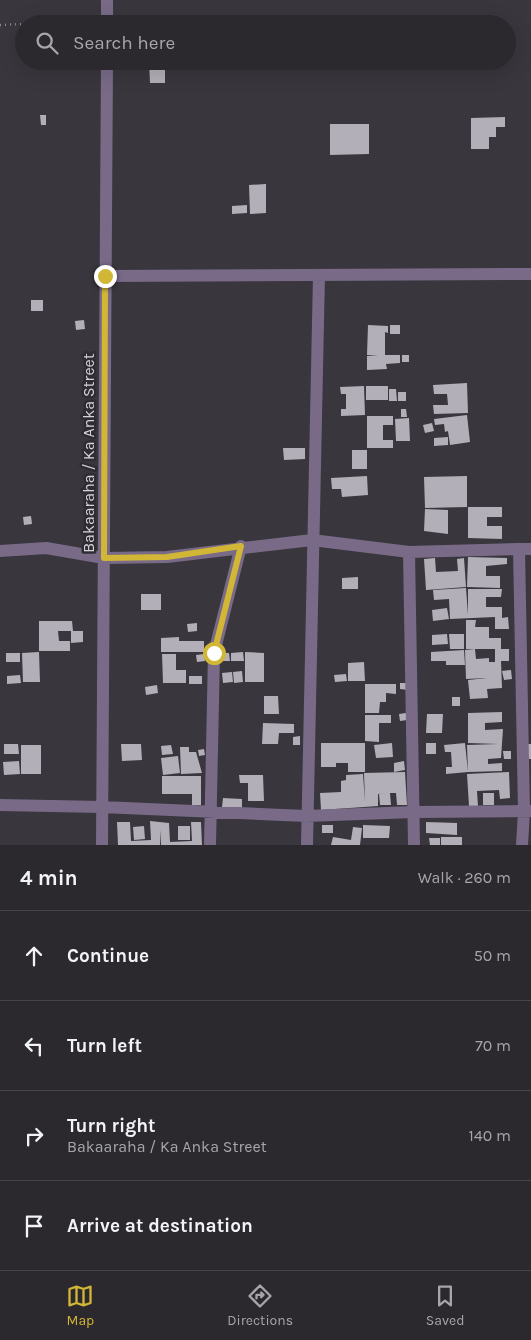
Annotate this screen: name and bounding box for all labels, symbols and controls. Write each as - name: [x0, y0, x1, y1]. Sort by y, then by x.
- search box: [15, 15, 516, 70]
- icon: search: [33, 29, 61, 57]
- text: Search here: [73, 32, 175, 54]
- route end: [94, 265, 117, 288]
- street label: Bakaaraha / Ka Anka Street: [79, 353, 98, 553]
- route start: [203, 642, 226, 665]
- text: 4 min: [20, 866, 78, 890]
- text: Walk · 260 m: [418, 868, 511, 887]
- icon: ahead: [20, 942, 48, 970]
- text: Continue: [67, 945, 149, 967]
- text: 50 m: [474, 946, 511, 965]
- icon: left: [20, 1032, 48, 1060]
- text: Turn left: [67, 1035, 142, 1057]
- text: 70 m: [475, 1036, 511, 1055]
- text: Turn right: [67, 1115, 156, 1137]
- icon: right: [20, 1122, 48, 1150]
- text: 140 m: [469, 1126, 511, 1145]
- text: Bakaaraha / Ka Anka Street: [67, 1137, 267, 1156]
- icon: arrive: [20, 1212, 48, 1240]
- text: Arrive at destination: [67, 1215, 253, 1237]
- tab: Map: [66, 1282, 94, 1329]
- tab: Directions: [227, 1282, 293, 1329]
- tab: Saved: [426, 1282, 465, 1329]

